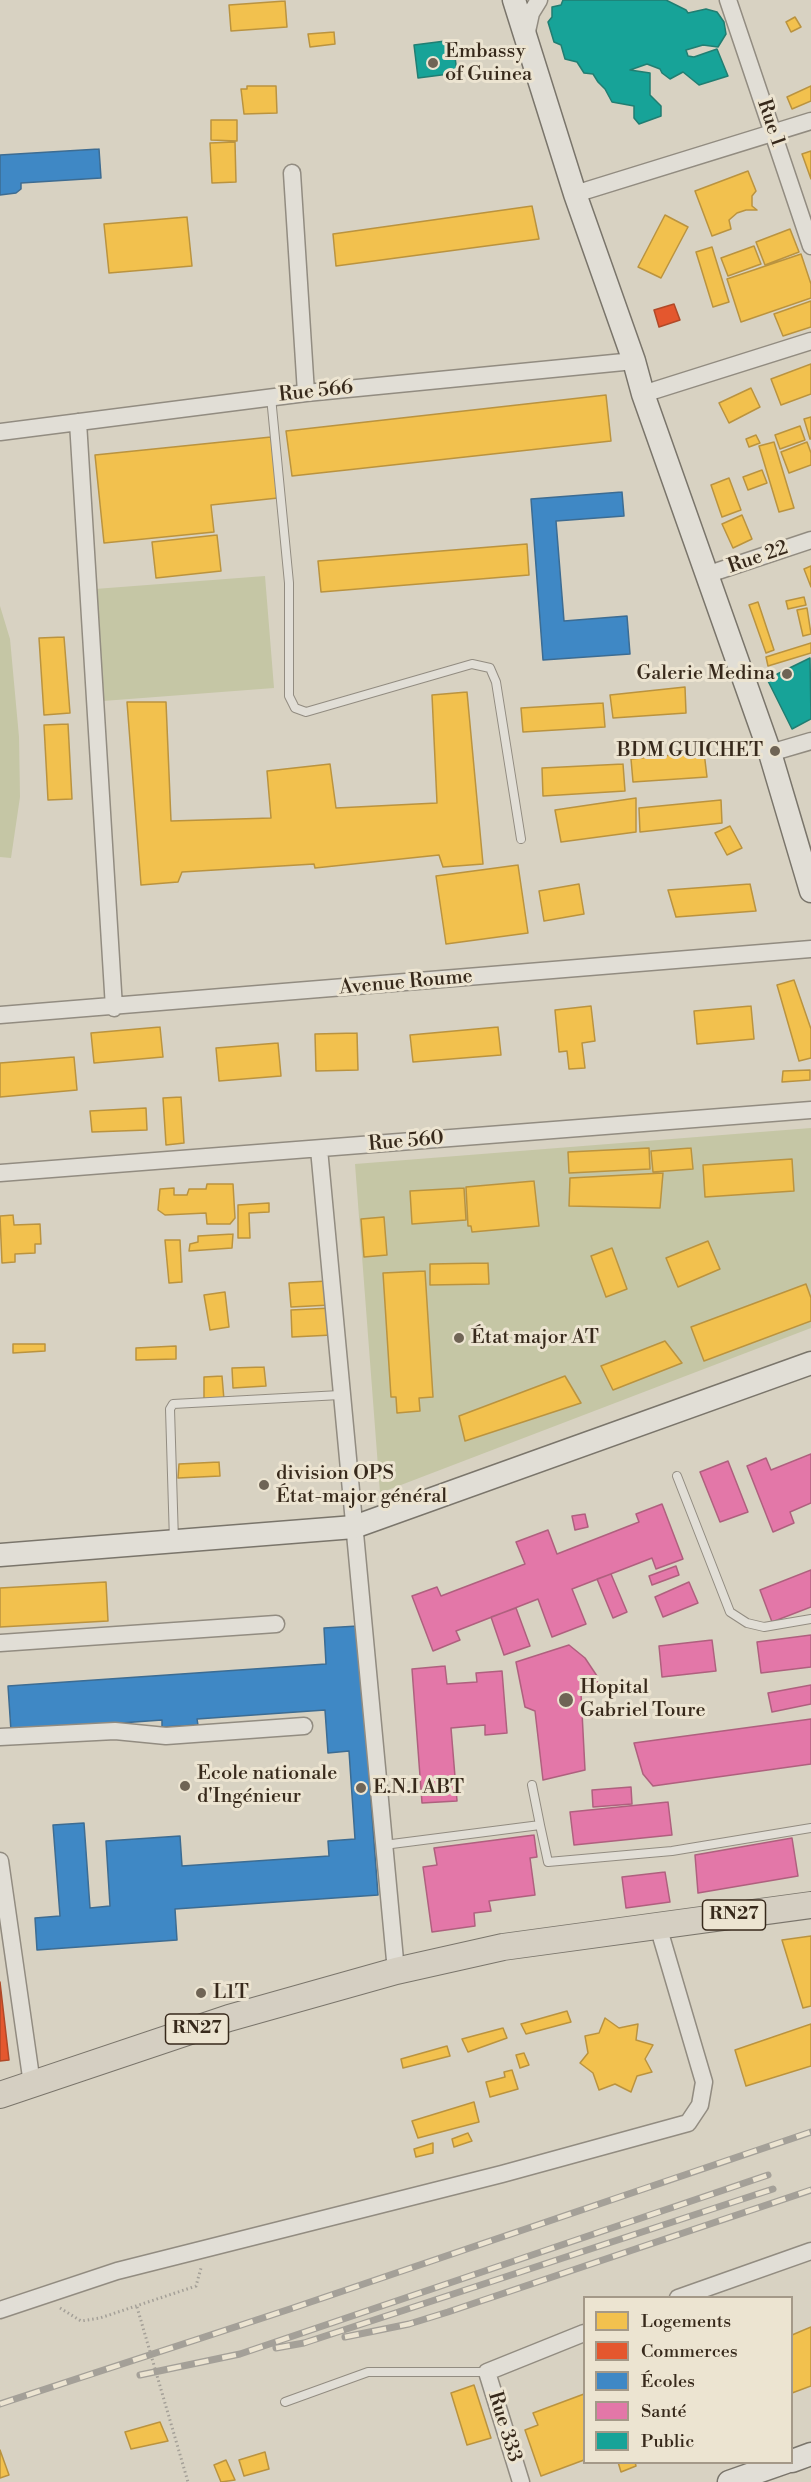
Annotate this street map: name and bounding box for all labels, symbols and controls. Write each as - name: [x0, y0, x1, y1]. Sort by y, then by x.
- place label: Embassy of Guinea: [445, 40, 532, 87]
- marker: Embassy of Guinea: [426, 56, 440, 70]
- street label: Rue 1: [751, 96, 789, 150]
- street label: Rue 566: [278, 376, 354, 408]
- street label: Rue 22: [725, 537, 791, 579]
- place label: Galerie Medina: [636, 662, 775, 686]
- marker: Galerie Medina: [780, 667, 794, 681]
- place label: BDM GUICHET: [617, 739, 763, 763]
- marker: BDM GUICHET: [768, 744, 782, 758]
- street label: Avenue Roume: [338, 965, 474, 1001]
- street label: Rue 560: [367, 1127, 445, 1157]
- place label: État major AT: [471, 1326, 599, 1350]
- marker: État major AT: [452, 1331, 466, 1345]
- place label: division OPS État-major général: [276, 1462, 447, 1509]
- marker: division OPS État-major général: [257, 1478, 271, 1492]
- place label: Hopital Gabriel Toure: [580, 1676, 706, 1723]
- marker: Hopital Gabriel Toure: [557, 1691, 575, 1709]
- place label: Ecole nationale d'Ingénieur: [197, 1762, 337, 1809]
- place label: E.N.I ABT: [373, 1776, 464, 1800]
- marker: Ecole nationale d'Ingénieur: [178, 1779, 192, 1793]
- marker: E.N.I ABT: [354, 1781, 368, 1795]
- road number: RN27: [702, 1900, 766, 1930]
- place label: L1T: [213, 1981, 249, 2005]
- marker: L1T: [194, 1986, 208, 2000]
- road number: RN27: [166, 2014, 228, 2044]
- legend: [583, 2296, 793, 2464]
- text: Logements: [641, 2310, 731, 2333]
- text: Commerces: [641, 2340, 738, 2363]
- text: Écoles: [641, 2370, 695, 2393]
- street label: Rue 333: [482, 2389, 526, 2465]
- text: Santé: [641, 2400, 687, 2423]
- text: Public: [641, 2430, 694, 2453]

